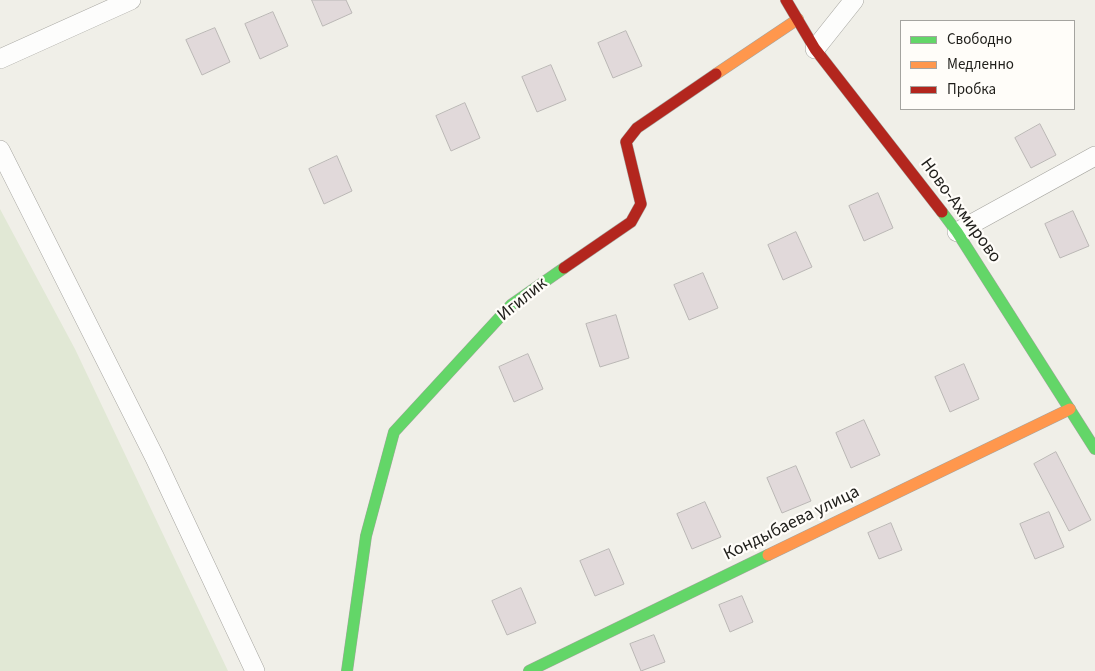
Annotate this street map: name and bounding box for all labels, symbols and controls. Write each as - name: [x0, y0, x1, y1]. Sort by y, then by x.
- legend: [900, 20, 1075, 110]
- text: Свободно: [947, 29, 1012, 50]
- text: Медленно: [947, 54, 1014, 75]
- text: Пробка: [947, 79, 996, 100]
- street label: Ново-Ахмирово: [915, 154, 1005, 268]
- street label: Игилик: [494, 273, 552, 327]
- street label: Кондыбаева улица: [721, 482, 863, 566]

